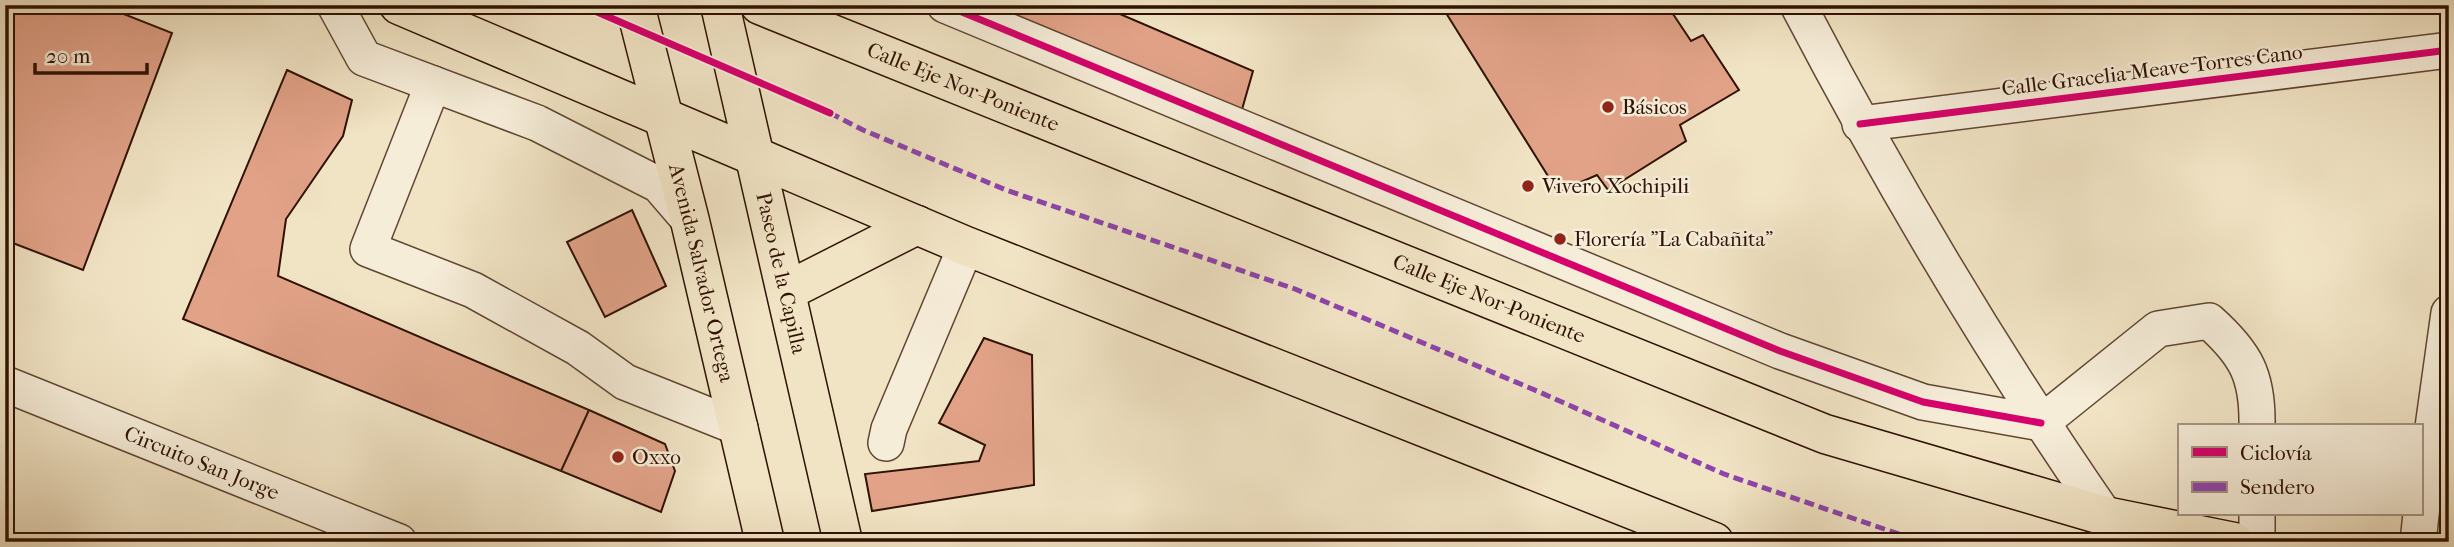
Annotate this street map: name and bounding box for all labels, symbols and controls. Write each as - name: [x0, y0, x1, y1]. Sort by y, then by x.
- scale bar: [35, 32, 147, 76]
- street label: Calle Eje Nor-Poniente: [864, 37, 1063, 136]
- street label: Calle Gracelia Meave Torres Cano: [2000, 40, 2304, 100]
- text: 20 m: [46, 44, 91, 68]
- place label: Básicos: [1622, 95, 1687, 119]
- marker: Básicos: [1600, 99, 1616, 115]
- street label: Avenida Salvador Ortega: [664, 160, 739, 385]
- place label: Vivero Xochipili: [1541, 174, 1689, 198]
- marker: Vivero Xochipili: [1520, 178, 1536, 194]
- street label: Paseo de la Capilla: [751, 190, 812, 356]
- place label: Florería "La Cabañita": [1574, 227, 1773, 251]
- marker: Florería "La Cabañita": [1552, 231, 1568, 247]
- street label: Calle Eje Nor-Poniente: [1389, 249, 1589, 348]
- street label: Circuito San Jorge: [121, 421, 283, 505]
- legend: [2178, 424, 2422, 516]
- text: Ciclovía: [2240, 441, 2312, 465]
- place label: Oxxo: [632, 445, 681, 469]
- marker: Oxxo: [610, 449, 626, 465]
- text: Sendero: [2240, 475, 2315, 499]

